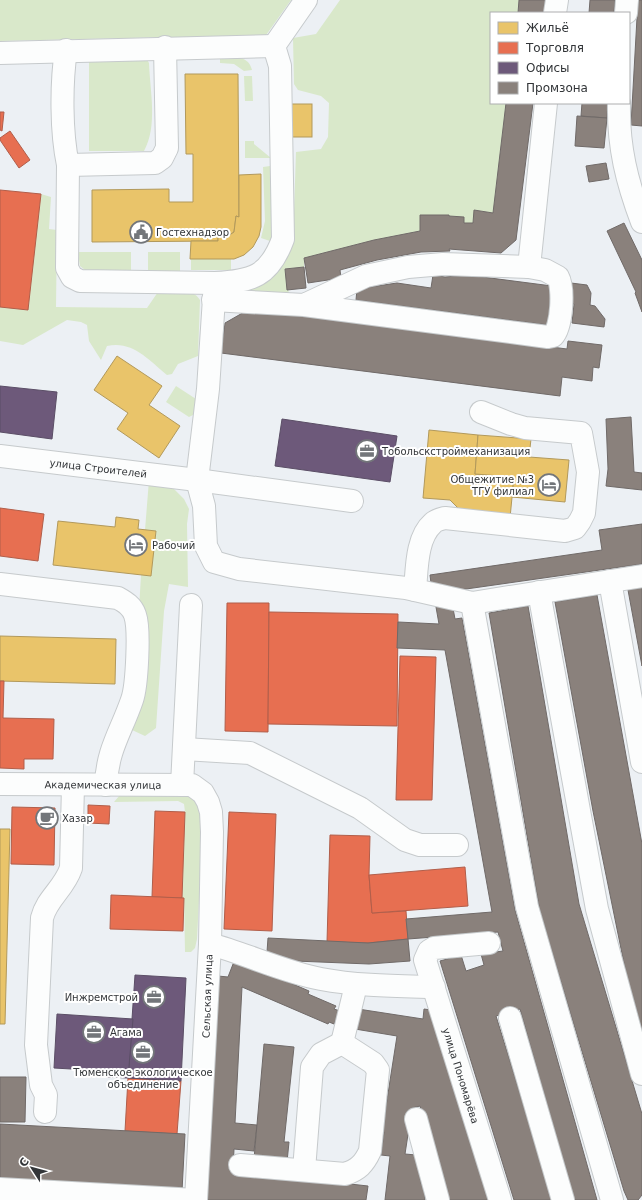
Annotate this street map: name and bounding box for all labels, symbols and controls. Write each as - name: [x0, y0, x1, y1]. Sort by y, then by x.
- legend: [490, 12, 630, 104]
- text: Жильё: [526, 21, 569, 35]
- text: Торговля: [525, 41, 584, 55]
- text: Офисы: [526, 61, 570, 75]
- text: Промзона: [526, 81, 588, 95]
- public building icon: Гостехнадзор: [128, 219, 154, 245]
- place label: Гостехнадзор: [156, 227, 229, 238]
- office icon: Тобольскстроймеханизация: [354, 438, 380, 464]
- place label: Тобольскстроймеханизация: [381, 446, 530, 457]
- street label: улица Строителей: [49, 457, 147, 480]
- hotel icon: Общежитие №3 ТГУ филиал: [536, 472, 562, 498]
- place label: Общежитие №3 ТГУ филиал: [450, 474, 534, 497]
- hotel icon: Рабочий: [123, 532, 149, 558]
- place label: Рабочий: [152, 540, 195, 551]
- street label: Академическая улица: [45, 779, 161, 791]
- cafe icon: Хазар: [34, 805, 60, 831]
- place label: Хазар: [62, 813, 93, 824]
- street label: Сельская улица: [201, 954, 214, 1038]
- office icon: Инжремстрой: [141, 984, 167, 1010]
- place label: Инжремстрой: [65, 992, 138, 1003]
- office icon: Агама: [81, 1019, 107, 1045]
- place label: Агама: [110, 1027, 142, 1038]
- street label: улица Пономарёва: [441, 1027, 481, 1125]
- office icon: Тюменское экологическое объединение: [130, 1039, 156, 1065]
- place label: Тюменское экологическое объединение: [72, 1067, 213, 1090]
- north arrow: [12, 1148, 52, 1188]
- text: С: [17, 1155, 32, 1170]

